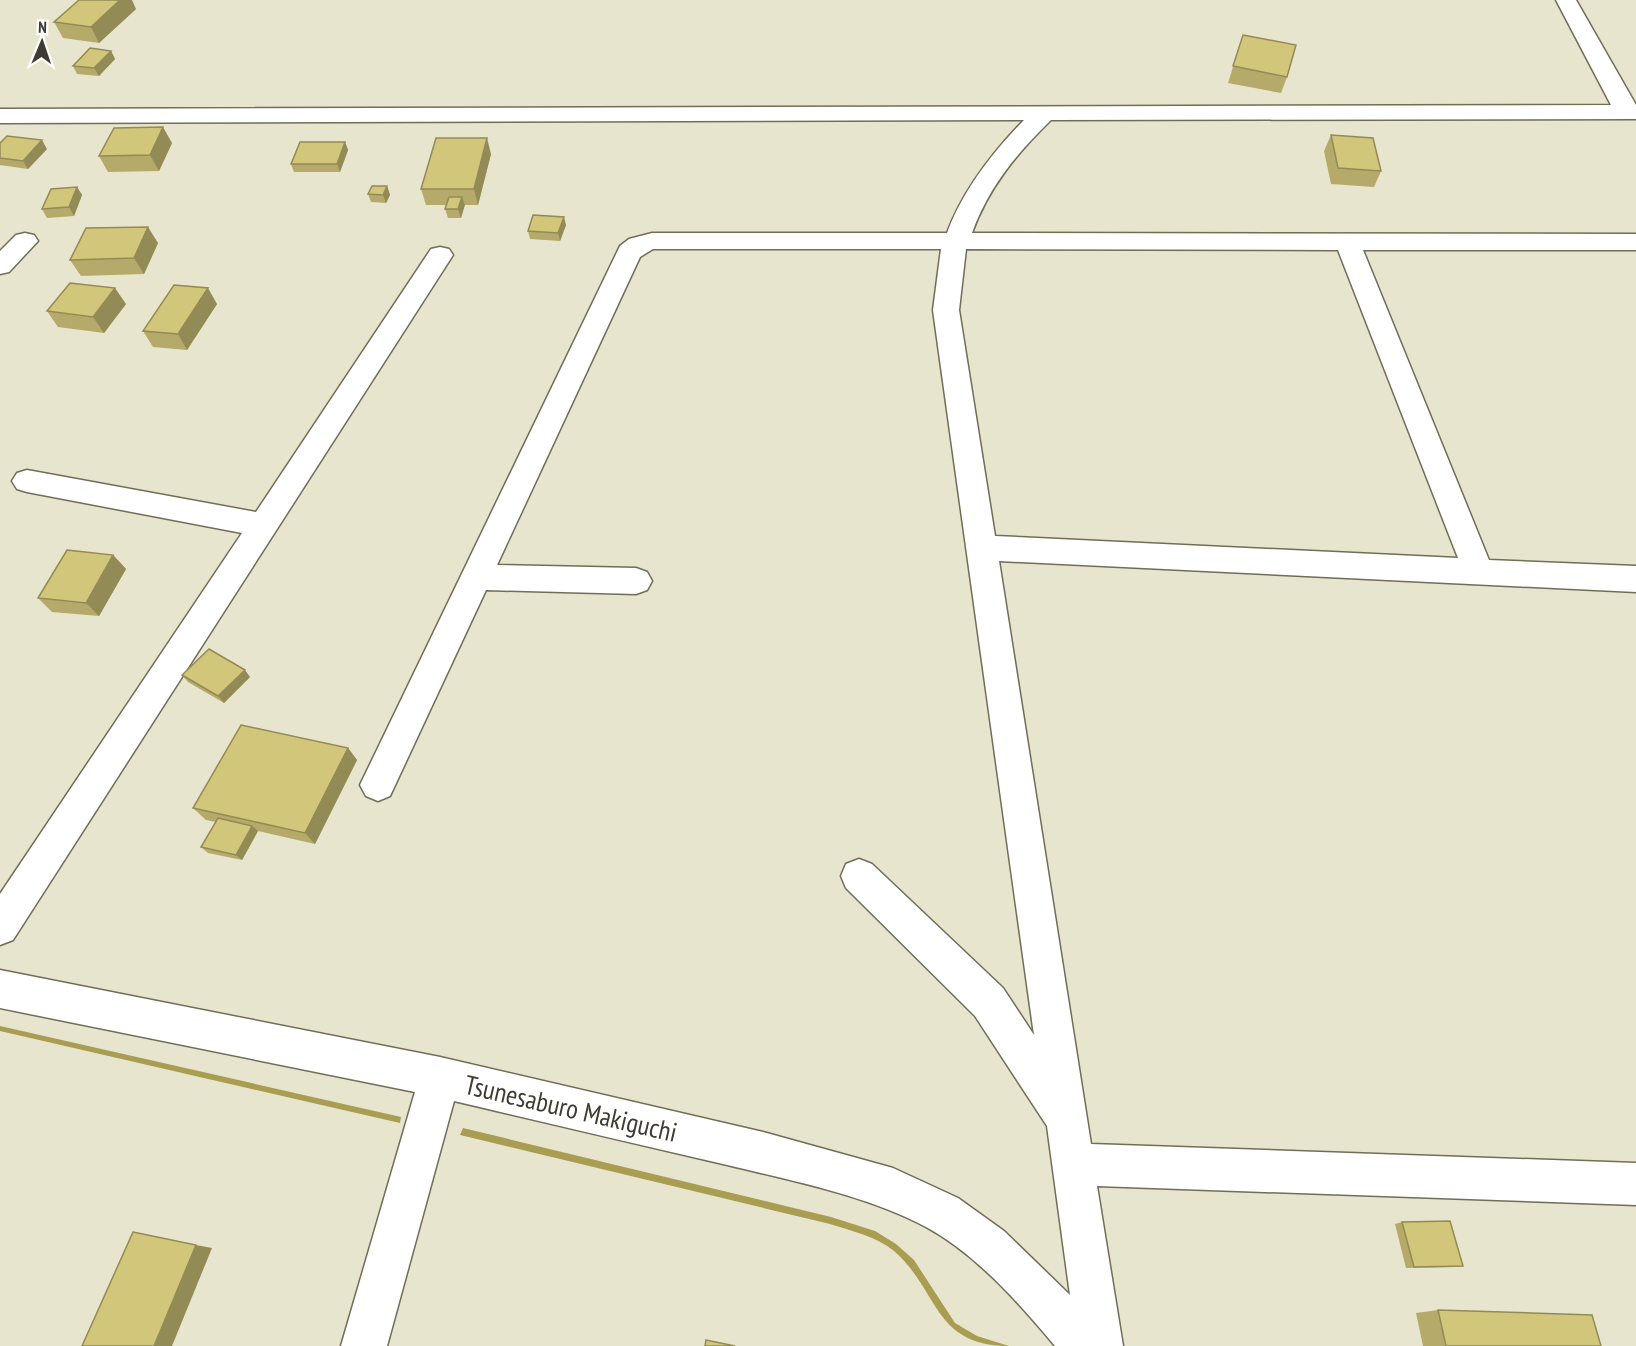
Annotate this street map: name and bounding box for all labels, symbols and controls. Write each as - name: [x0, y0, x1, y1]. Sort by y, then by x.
- north arrow: [12, 12, 72, 72]
- text: N: [38, 17, 47, 37]
- street label: Tsunesaburo Makiguchi: [462, 1067, 680, 1149]

